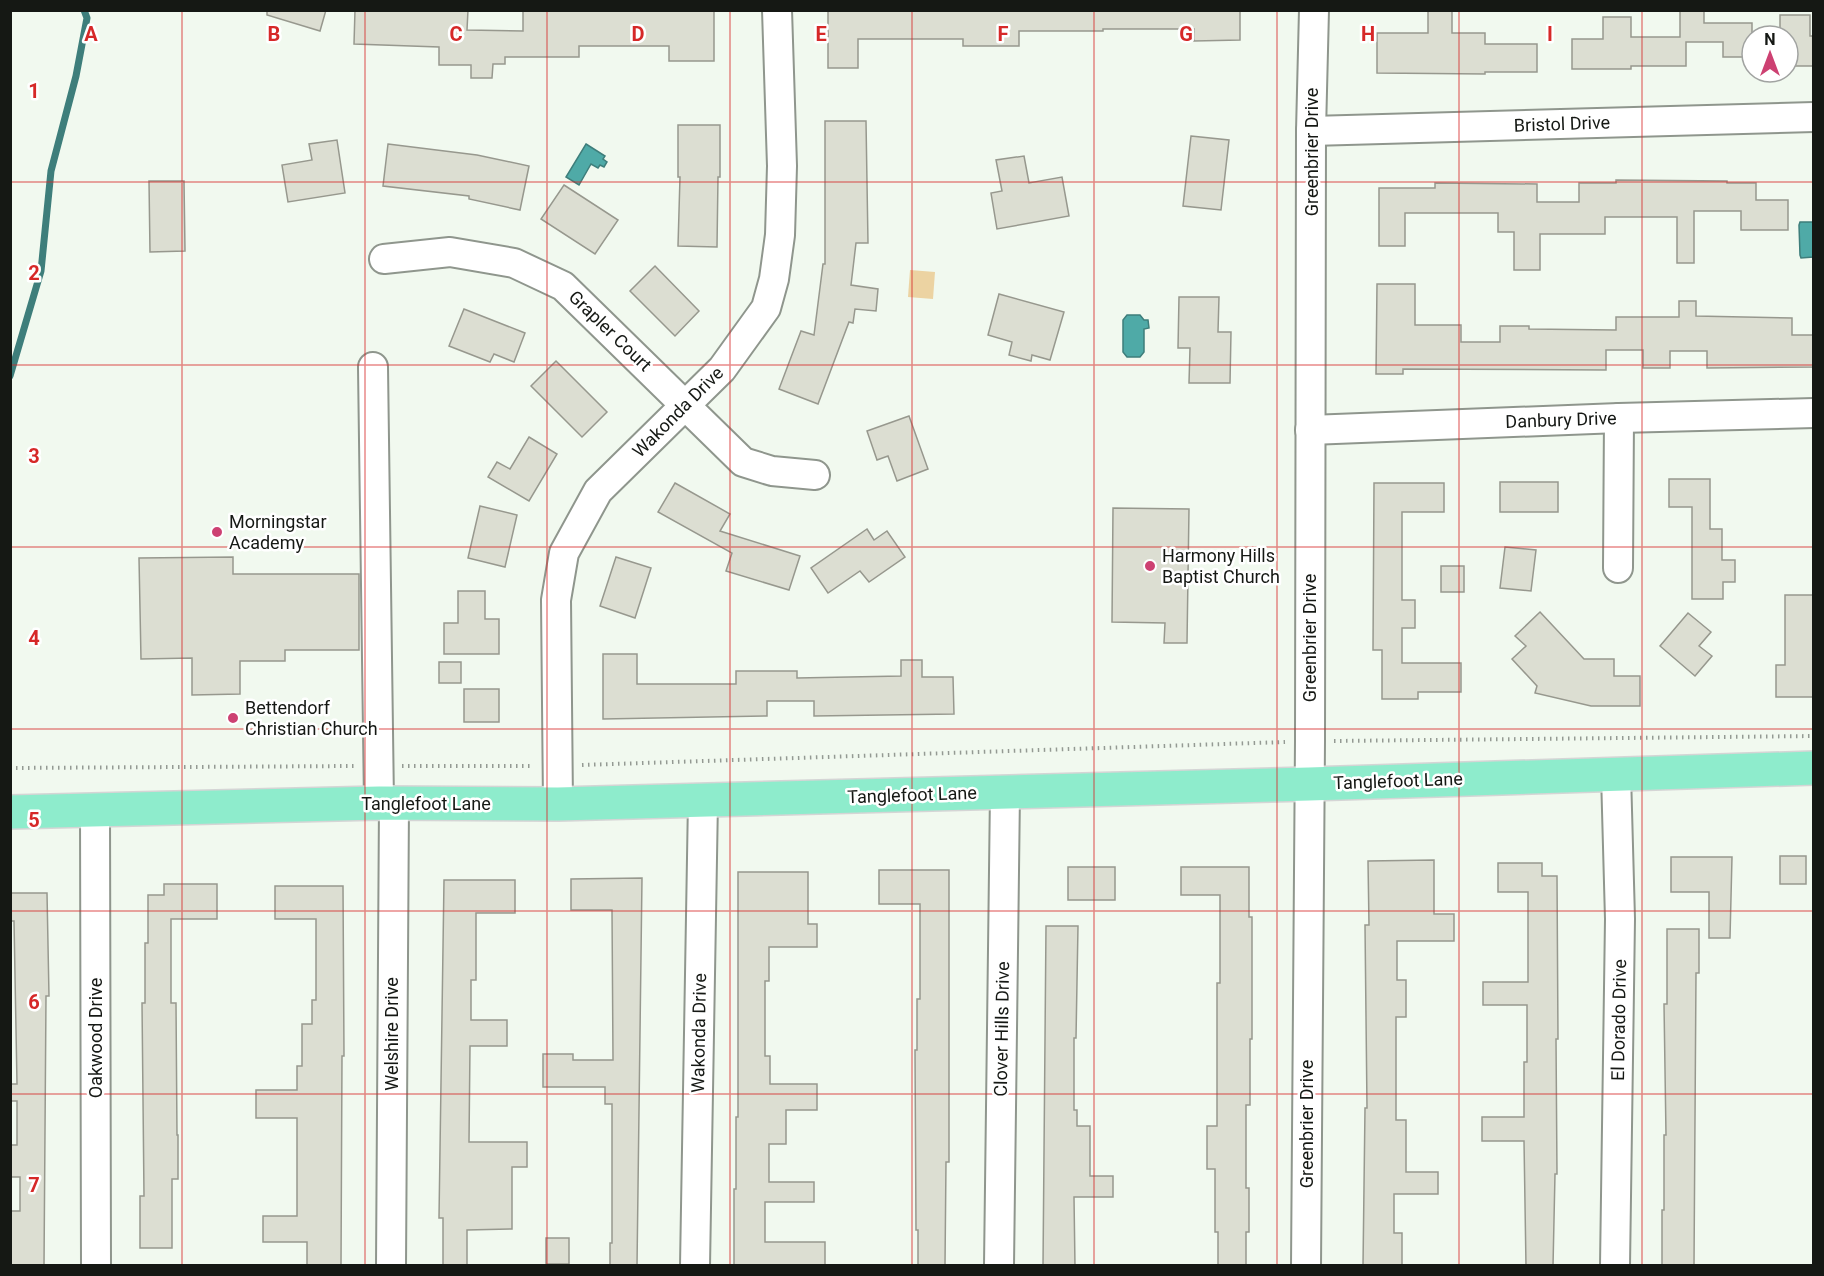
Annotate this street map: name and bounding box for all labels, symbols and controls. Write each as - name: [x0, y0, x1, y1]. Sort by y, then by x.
- text: A: [84, 22, 98, 46]
- text: B: [268, 22, 280, 46]
- text: C: [449, 22, 463, 46]
- text: D: [632, 22, 645, 46]
- text: E: [815, 22, 827, 46]
- text: F: [998, 22, 1009, 46]
- text: G: [1179, 22, 1193, 46]
- text: H: [1361, 22, 1375, 46]
- text: I: [1547, 22, 1553, 46]
- north arrow: [1740, 24, 1800, 84]
- text: N: [1764, 30, 1776, 49]
- text: 1: [28, 79, 40, 103]
- street label: Greenbrier Drive: [1301, 88, 1322, 216]
- street label: Bristol Drive: [1514, 111, 1610, 136]
- text: 2: [28, 261, 40, 285]
- street label: Grapler Court: [565, 286, 656, 375]
- street label: Wakonda Drive: [628, 362, 727, 461]
- street label: Danbury Drive: [1505, 407, 1617, 432]
- text: 3: [28, 444, 40, 468]
- place label: Morningstar Academy: [229, 511, 327, 553]
- marker: Morningstar Academy: [210, 525, 224, 539]
- place label: Harmony Hills Baptist Church: [1162, 545, 1280, 587]
- marker: Harmony Hills Baptist Church: [1143, 559, 1157, 573]
- street label: Greenbrier Drive: [1299, 574, 1320, 702]
- text: 4: [28, 626, 40, 650]
- place label: Bettendorf Christian Church: [245, 697, 378, 739]
- marker: Bettendorf Christian Church: [226, 711, 240, 725]
- street label: Tanglefoot Lane: [1333, 768, 1463, 793]
- street label: Tanglefoot Lane: [847, 782, 977, 807]
- street label: Tanglefoot Lane: [361, 793, 491, 814]
- text: 5: [28, 808, 40, 832]
- street label: El Dorado Drive: [1607, 959, 1630, 1081]
- street label: Clover Hills Drive: [990, 961, 1013, 1097]
- street label: Wakonda Drive: [687, 973, 710, 1093]
- street label: Welshire Drive: [381, 977, 402, 1091]
- street label: Oakwood Drive: [85, 978, 106, 1098]
- text: 6: [28, 990, 40, 1014]
- street label: Greenbrier Drive: [1296, 1060, 1317, 1188]
- text: 7: [28, 1173, 40, 1197]

